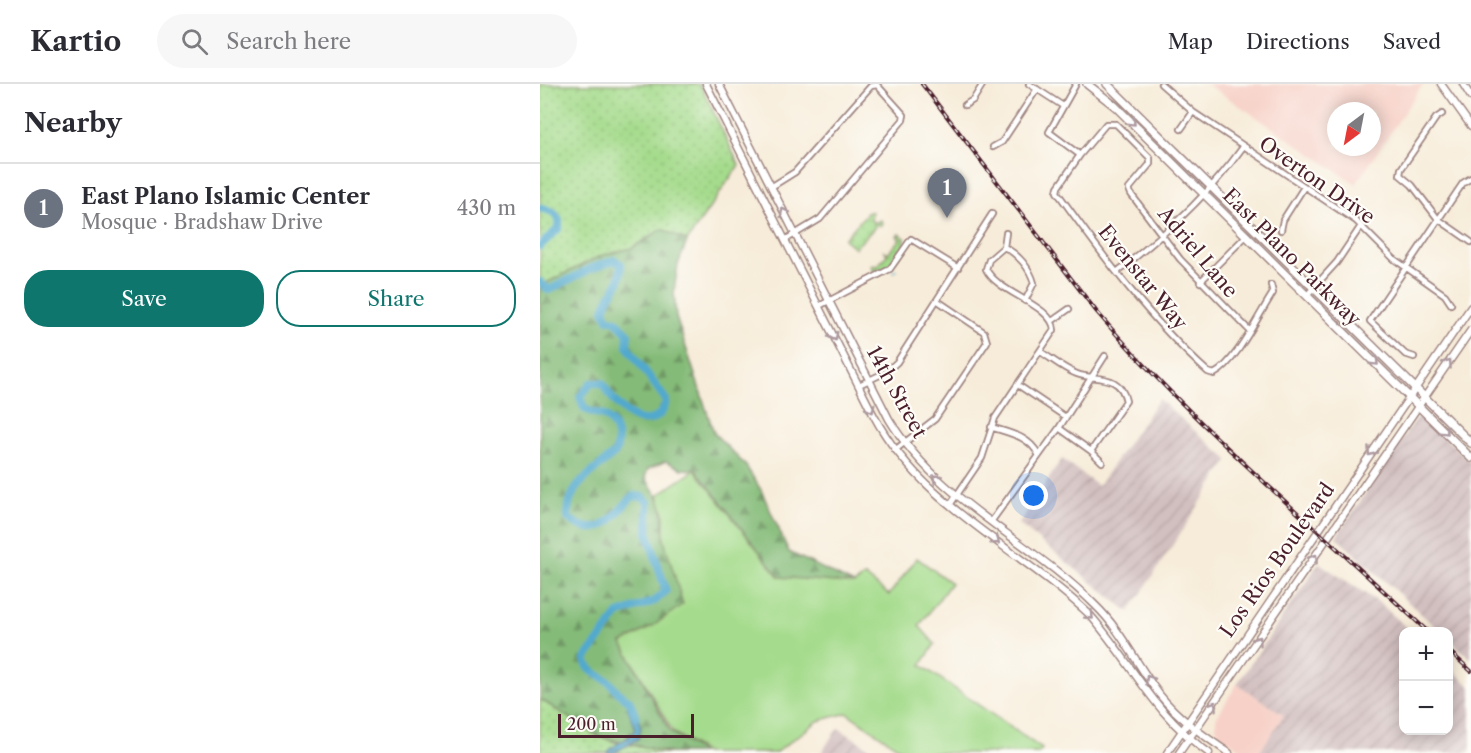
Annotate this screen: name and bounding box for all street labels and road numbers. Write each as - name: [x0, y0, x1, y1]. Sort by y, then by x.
- street label: Overton Drive: [1255, 131, 1379, 229]
- street label: East Plano Parkway: [1218, 183, 1367, 332]
- street label: Adriel Lane: [1152, 201, 1243, 302]
- street label: Evenstar Way: [1093, 220, 1193, 335]
- street label: 14th Street: [862, 342, 932, 442]
- street label: Los Rios Boulevard: [1215, 478, 1339, 642]

